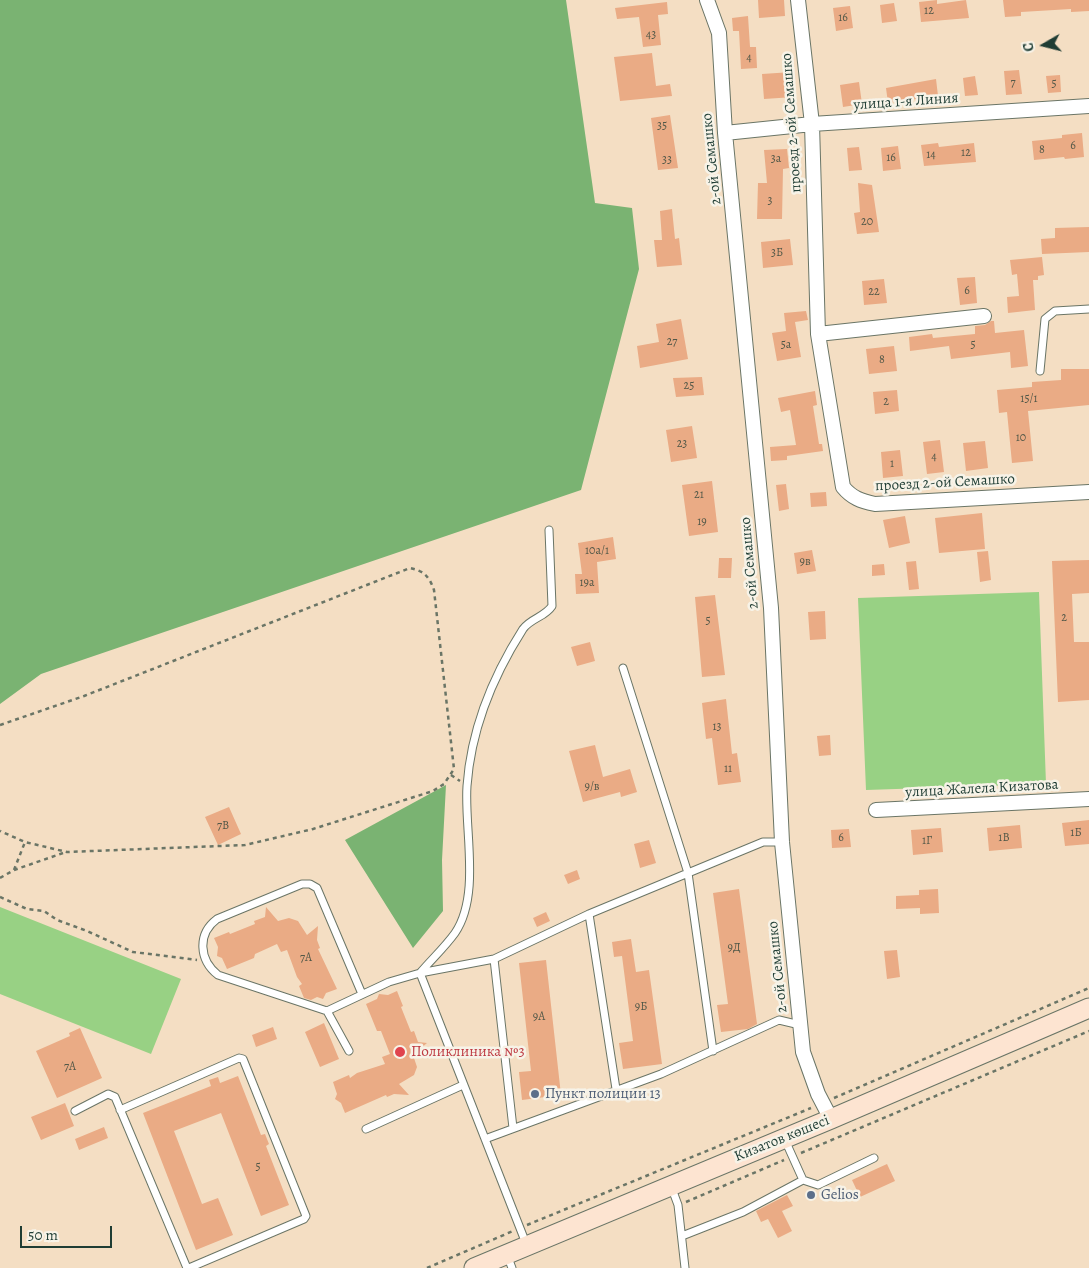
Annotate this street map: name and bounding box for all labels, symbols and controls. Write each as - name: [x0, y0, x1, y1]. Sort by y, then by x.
- house number: 12: [924, 4, 934, 18]
- house number: 16: [838, 11, 848, 25]
- north arrow: [1019, 20, 1069, 70]
- house number: 43: [646, 28, 656, 42]
- text: С: [1019, 42, 1039, 53]
- house number: 4: [746, 51, 752, 65]
- street label: проезд 2-ой Семашко: [778, 53, 806, 193]
- house number: 7: [1010, 76, 1016, 90]
- house number: 5: [1051, 77, 1057, 91]
- street label: улица 1-я Линия: [853, 89, 959, 115]
- street label: 2-ой Семашко: [698, 112, 726, 206]
- house number: 35: [657, 119, 667, 133]
- house number: 6: [1070, 139, 1076, 153]
- house number: 8: [1039, 143, 1045, 157]
- house number: 12: [961, 146, 971, 160]
- house number: 14: [926, 148, 936, 162]
- house number: 16: [886, 151, 896, 165]
- house number: 3а: [771, 152, 781, 166]
- house number: 33: [662, 153, 672, 167]
- house number: 3: [768, 194, 772, 208]
- house number: 20: [861, 215, 873, 229]
- house number: 3Б: [771, 246, 783, 260]
- house number: 6: [964, 284, 970, 298]
- house number: 22: [868, 285, 880, 299]
- house number: 27: [667, 335, 677, 349]
- house number: 5а: [781, 338, 791, 352]
- house number: 5: [970, 338, 976, 352]
- house number: 8: [879, 353, 885, 367]
- house number: 25: [684, 379, 694, 393]
- house number: 15/1: [1020, 392, 1038, 406]
- house number: 2: [883, 395, 889, 409]
- house number: 10: [1016, 431, 1026, 445]
- house number: 23: [677, 437, 687, 451]
- house number: 4: [931, 450, 937, 464]
- house number: 1: [890, 457, 894, 471]
- street label: проезд 2-ой Семашко: [875, 470, 1015, 496]
- house number: 21: [694, 488, 704, 502]
- house number: 19: [697, 515, 707, 529]
- street label: 2-ой Семашко: [737, 516, 763, 610]
- house number: 10а/1: [585, 544, 609, 558]
- house number: 9в: [799, 555, 811, 569]
- house number: 19а: [579, 576, 595, 590]
- house number: 2: [1061, 611, 1067, 625]
- house number: 5: [705, 614, 711, 628]
- house number: 13: [712, 720, 722, 734]
- house number: 11: [724, 762, 732, 776]
- street label: улица Жалела Кизатова: [905, 776, 1059, 802]
- house number: 9/в: [584, 780, 600, 794]
- house number: 7В: [217, 819, 229, 833]
- house number: 1Б: [1070, 826, 1082, 840]
- house number: 6: [838, 831, 844, 845]
- house number: 1В: [998, 831, 1010, 845]
- house number: 1Г: [922, 834, 932, 848]
- street label: 2-ой Семашко: [764, 920, 792, 1014]
- house number: 9Д: [727, 941, 741, 955]
- house number: 7А: [300, 951, 312, 965]
- house number: 9Б: [635, 1000, 647, 1014]
- house number: 9А: [533, 1010, 545, 1024]
- place label: Поликлиника №3: [411, 1043, 525, 1061]
- marker: Поликлиника №3: [393, 1045, 407, 1059]
- house number: 7А: [64, 1060, 76, 1074]
- place label: Пункт полиции 13: [545, 1085, 661, 1103]
- marker: Пункт полиции 13: [529, 1088, 541, 1100]
- street label: Кизатов көшесі: [732, 1112, 832, 1166]
- house number: 5: [255, 1160, 261, 1174]
- place label: Gelios: [821, 1186, 859, 1204]
- marker: Gelios: [805, 1189, 817, 1201]
- scale bar: [22, 1216, 115, 1248]
- text: 50 m: [28, 1225, 58, 1245]

